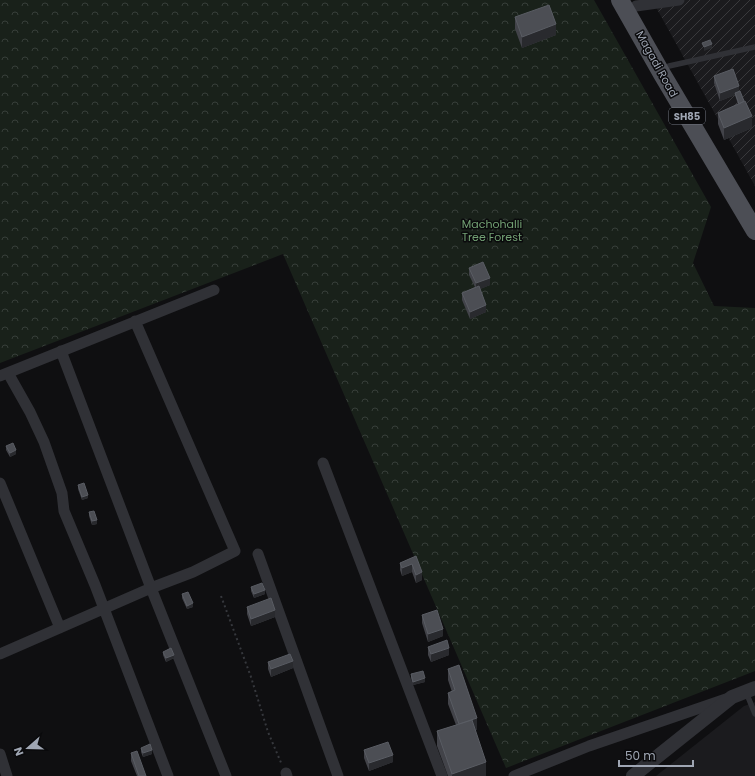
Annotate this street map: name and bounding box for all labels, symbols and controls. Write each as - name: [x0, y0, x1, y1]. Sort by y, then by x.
- street label: Magadi Road: [632, 28, 682, 100]
- road number: SH85: [669, 108, 705, 124]
- park label: Machohalli Tree Forest: [462, 216, 522, 245]
- north arrow: [8, 728, 48, 768]
- scale bar: [619, 742, 693, 768]
- text: N: [10, 745, 28, 758]
- text: 50 m: [625, 747, 656, 764]

